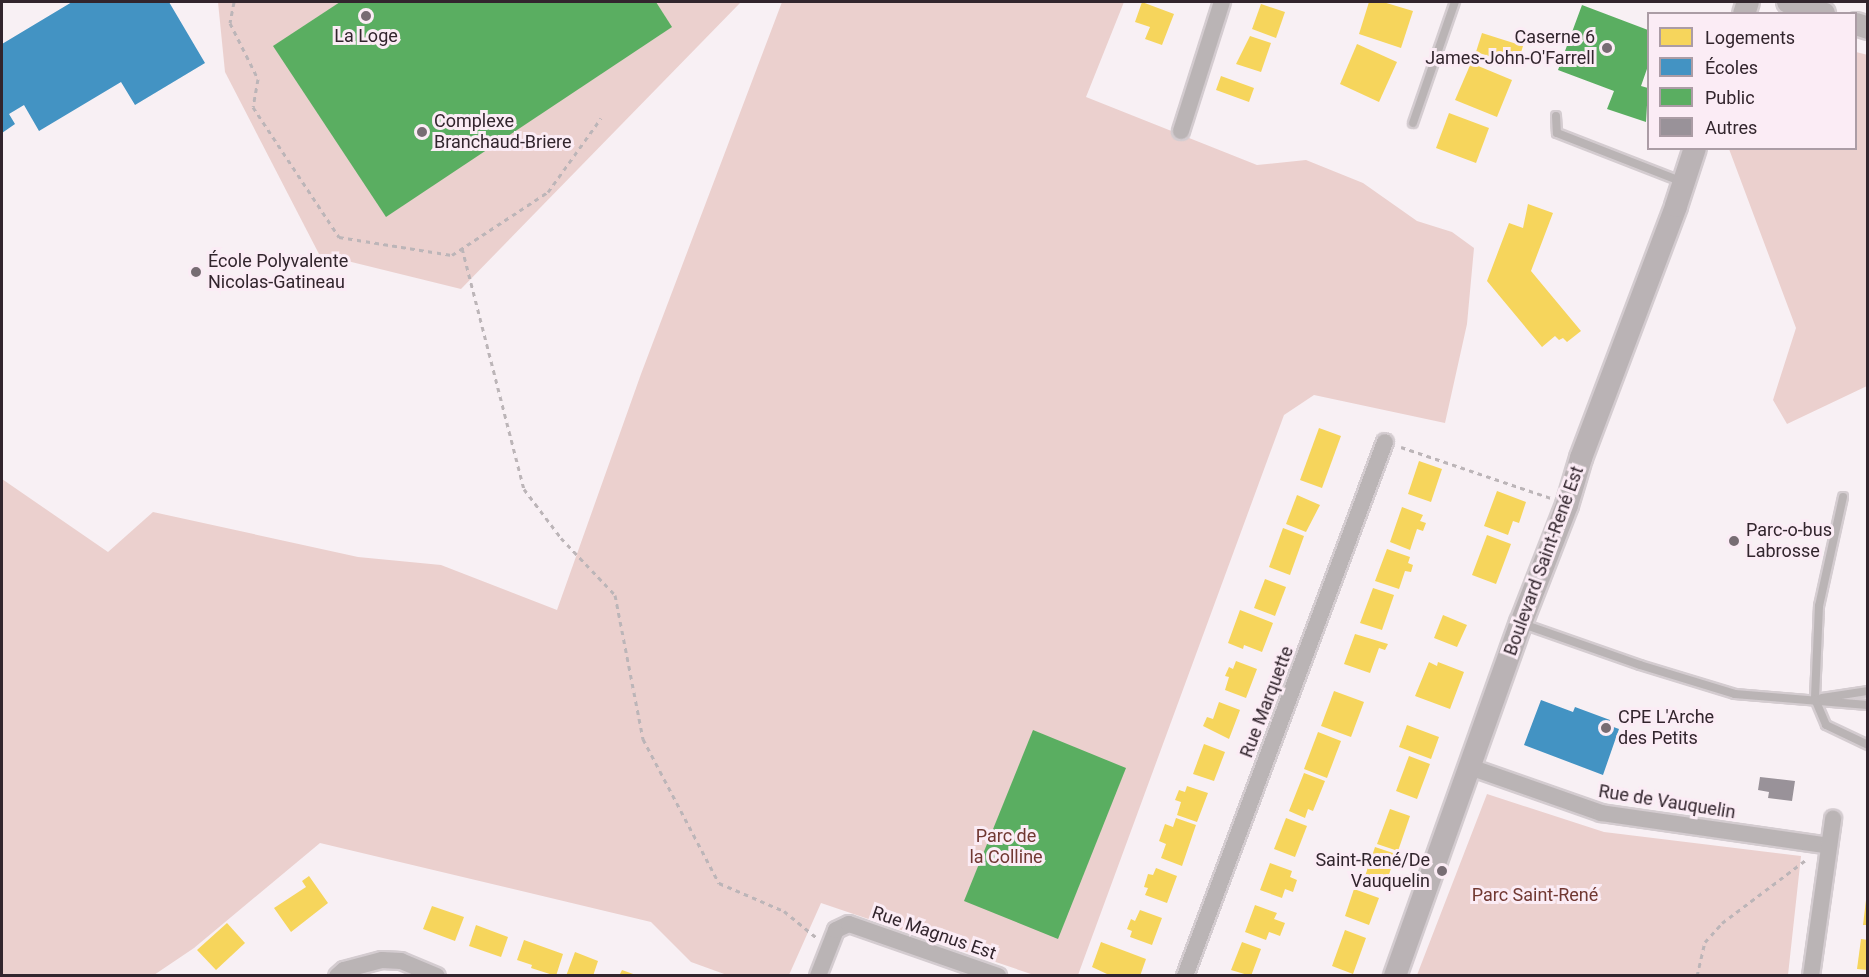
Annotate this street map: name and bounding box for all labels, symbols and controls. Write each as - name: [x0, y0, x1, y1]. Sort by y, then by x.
- marker: La Loge: [359, 9, 373, 23]
- legend: [1647, 12, 1857, 150]
- place label: La Loge: [334, 25, 398, 47]
- place label: Caserne 6 James-John-O'Farrell: [1425, 27, 1595, 70]
- text: Logements: [1705, 27, 1795, 48]
- marker: Caserne 6 James-John-O'Farrell: [1600, 41, 1614, 55]
- text: Écoles: [1705, 57, 1758, 78]
- text: Public: [1705, 87, 1755, 108]
- place label: Complexe Branchaud-Briere: [434, 111, 572, 154]
- text: Autres: [1705, 117, 1757, 138]
- marker: Complexe Branchaud-Briere: [415, 125, 429, 139]
- place label: École Polyvalente Nicolas-Gatineau: [208, 251, 348, 294]
- marker: École Polyvalente Nicolas-Gatineau: [189, 265, 203, 279]
- street label: Boulevard Saint-René Est: [1500, 463, 1588, 659]
- place label: Parc-o-bus Labrosse: [1746, 520, 1832, 562]
- marker: Parc-o-bus Labrosse: [1727, 534, 1741, 548]
- street label: Rue Marquette: [1236, 643, 1298, 761]
- place label: CPE L'Arche des Petits: [1618, 707, 1714, 750]
- marker: CPE L'Arche des Petits: [1599, 721, 1613, 735]
- street label: Rue de Vauquelin: [1597, 781, 1737, 823]
- park label: Parc de la Colline: [969, 826, 1043, 868]
- place label: Saint-René/De Vauquelin: [1315, 850, 1430, 892]
- marker: Saint-René/De Vauquelin: [1435, 864, 1449, 878]
- park label: Parc Saint-René: [1472, 884, 1598, 906]
- street label: Rue Magnus Est: [869, 902, 999, 964]

